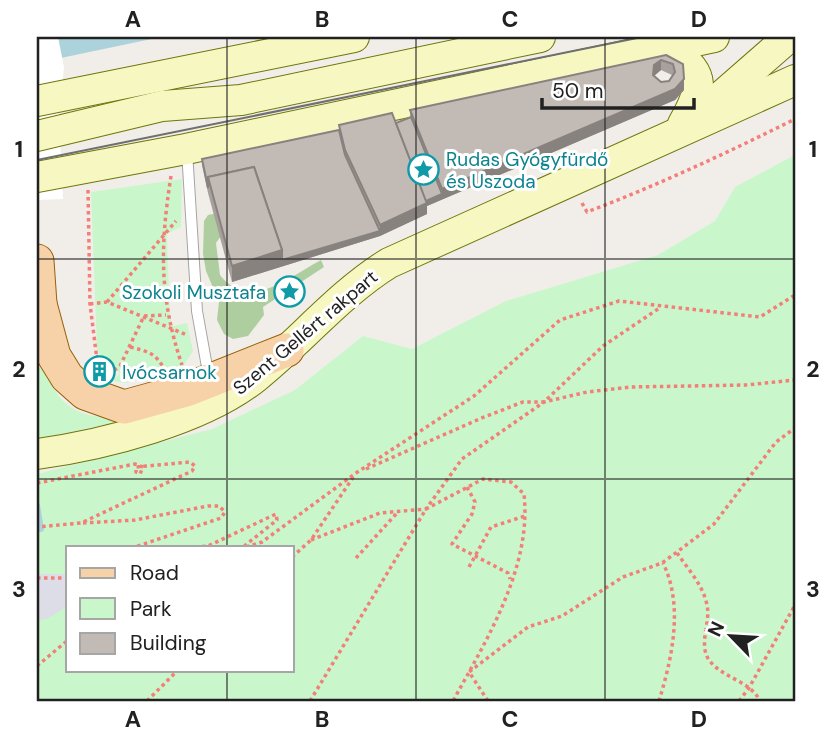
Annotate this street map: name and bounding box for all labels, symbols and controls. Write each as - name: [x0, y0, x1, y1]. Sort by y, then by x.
- text: A: [125, 4, 141, 34]
- text: B: [315, 4, 329, 34]
- text: C: [502, 4, 518, 34]
- text: D: [691, 4, 707, 34]
- scale bar: [542, 66, 694, 110]
- text: 50 m: [552, 77, 603, 105]
- text: 1: [15, 134, 23, 164]
- text: 1: [809, 134, 817, 164]
- place label: Rudas Gyógyfürdő és Uszoda: [446, 147, 608, 194]
- place icon: Rudas Gyógyfürdő és Uszoda: [406, 153, 440, 187]
- street label: Szent Gellért rakpart: [228, 264, 383, 400]
- place icon: Szokoli Musztafa: [272, 275, 306, 309]
- place label: Szokoli Musztafa: [122, 280, 266, 305]
- text: 2: [12, 354, 26, 384]
- text: 2: [806, 354, 820, 384]
- building icon: Ivócsarnok: [82, 355, 116, 389]
- place label: Ivócsarnok: [122, 360, 217, 385]
- legend: [66, 546, 294, 672]
- text: Road: [130, 559, 179, 587]
- text: 3: [12, 574, 26, 604]
- text: 3: [806, 574, 820, 604]
- text: Park: [130, 595, 172, 623]
- north arrow: [696, 602, 766, 672]
- text: N: [702, 617, 730, 641]
- text: Building: [130, 629, 207, 657]
- text: A: [125, 704, 141, 734]
- text: B: [315, 704, 329, 734]
- text: C: [502, 704, 518, 734]
- text: D: [691, 704, 707, 734]

